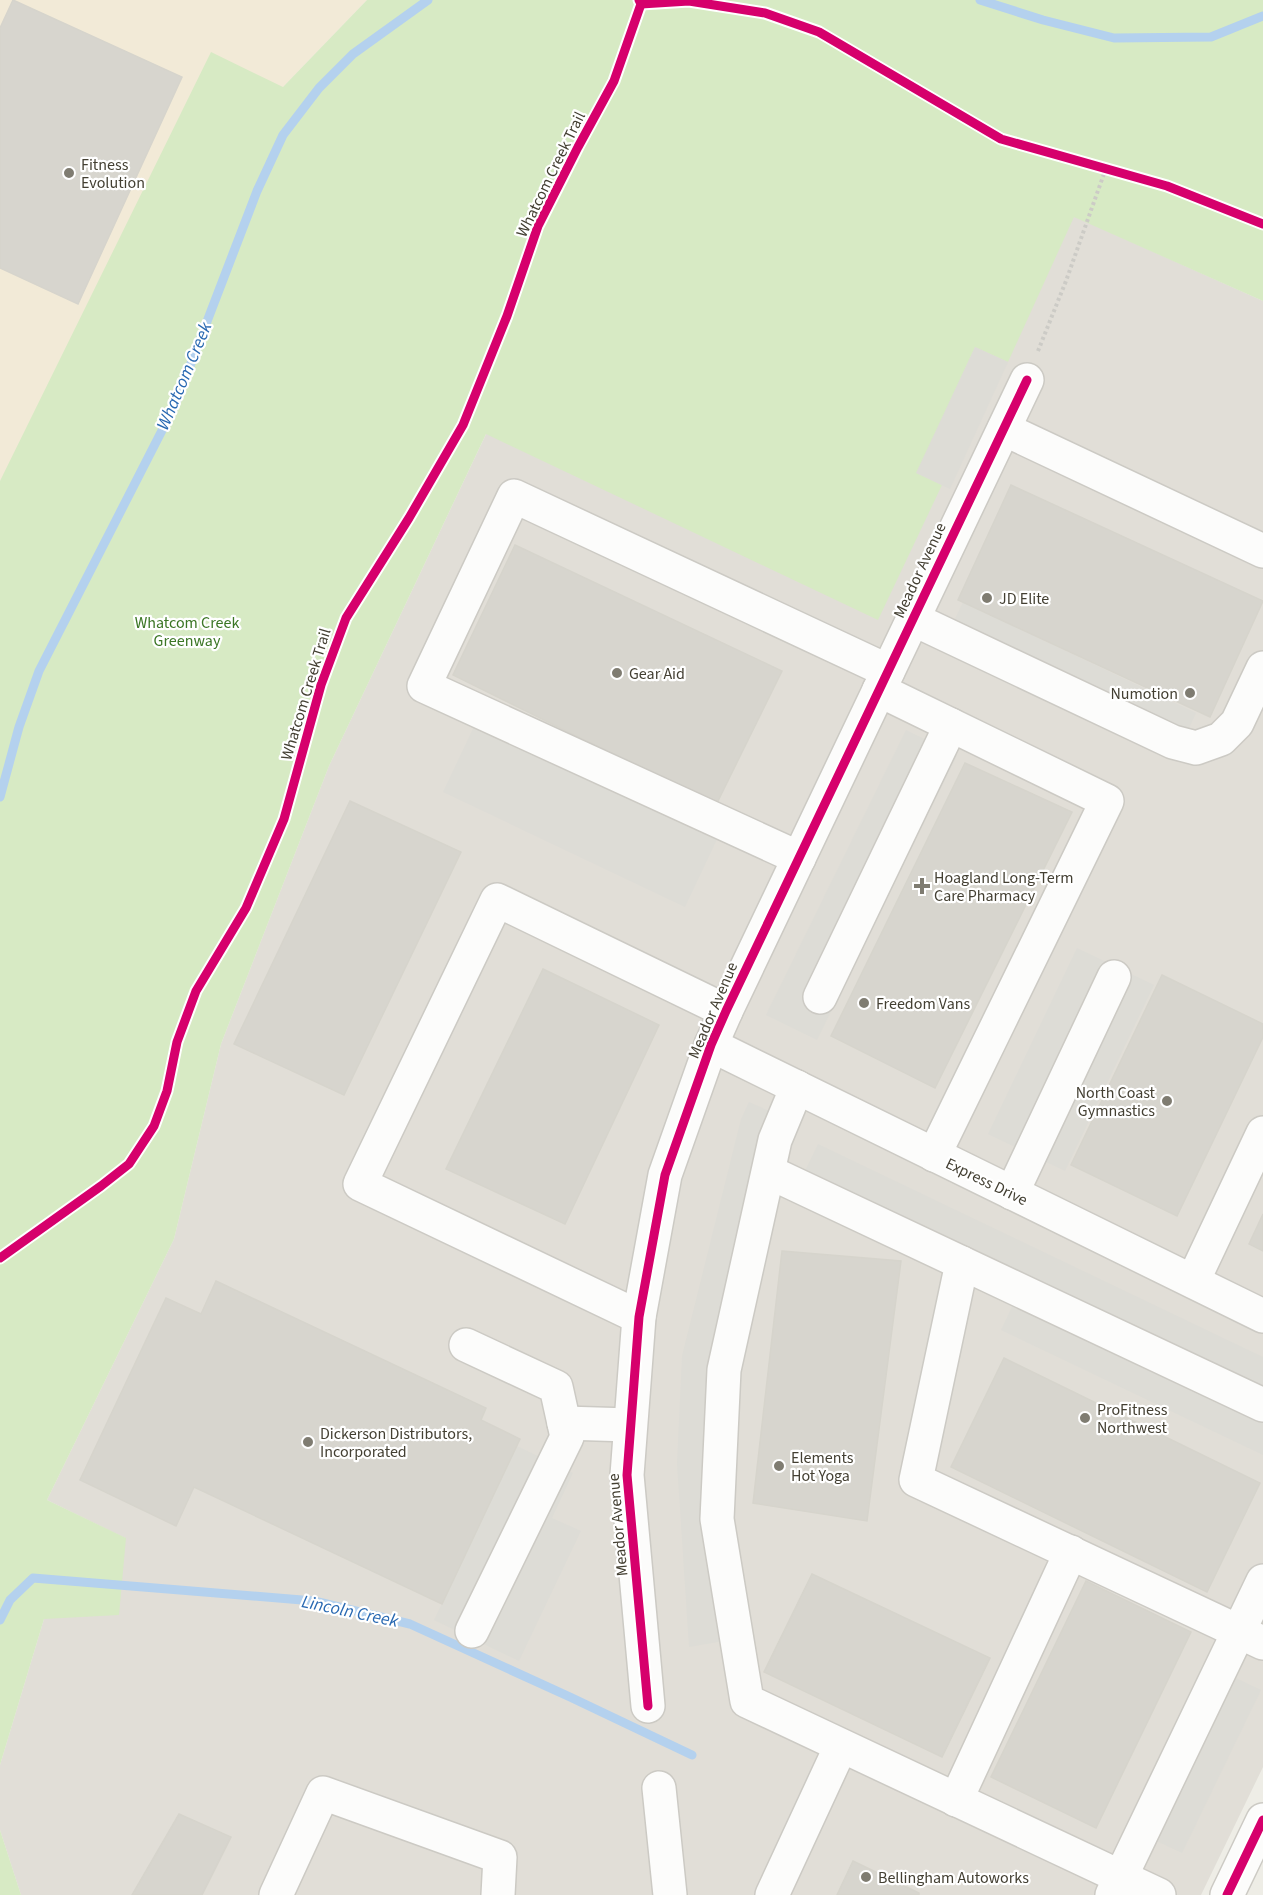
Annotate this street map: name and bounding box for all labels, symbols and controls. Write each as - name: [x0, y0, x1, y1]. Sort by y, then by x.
- street label: Whatcom Creek Trail: [511, 108, 591, 241]
- place label: Fitness Evolution: [81, 154, 145, 194]
- marker: Fitness Evolution: [62, 166, 76, 180]
- water label: Whatcom Creek: [151, 318, 219, 434]
- street label: Meador Avenue: [888, 519, 952, 622]
- place label: JD Elite: [999, 588, 1049, 610]
- marker: JD Elite: [980, 591, 994, 605]
- park label: Whatcom Creek Greenway: [135, 612, 239, 652]
- street label: Whatcom Creek Trail: [275, 626, 337, 763]
- place label: Gear Aid: [629, 663, 685, 685]
- marker: Gear Aid: [610, 666, 624, 680]
- place label: Numotion: [1111, 683, 1178, 705]
- marker: Numotion: [1183, 686, 1197, 700]
- place label: Hoagland Long-Term Care Pharmacy: [934, 867, 1074, 907]
- marker: Hoagland Long-Term Care Pharmacy: [915, 879, 929, 893]
- street label: Meador Avenue: [683, 959, 743, 1062]
- place label: Freedom Vans: [876, 993, 971, 1015]
- marker: Freedom Vans: [857, 996, 871, 1010]
- place label: North Coast Gymnastics: [1076, 1082, 1156, 1122]
- marker: North Coast Gymnastics: [1160, 1094, 1174, 1108]
- street label: Express Drive: [942, 1153, 1031, 1211]
- place label: ProFitness Northwest: [1097, 1399, 1168, 1439]
- marker: ProFitness Northwest: [1078, 1411, 1092, 1425]
- place label: Dickerson Distributors, Incorporated: [320, 1423, 472, 1463]
- marker: Dickerson Distributors, Incorporated: [301, 1435, 315, 1449]
- place label: Elements Hot Yoga: [791, 1447, 854, 1487]
- marker: Elements Hot Yoga: [772, 1459, 786, 1473]
- street label: Meador Avenue: [603, 1473, 633, 1577]
- water label: Lincoln Creek: [299, 1589, 401, 1634]
- place label: Bellingham Autoworks: [878, 1867, 1029, 1889]
- marker: Bellingham Autoworks: [859, 1870, 873, 1884]

